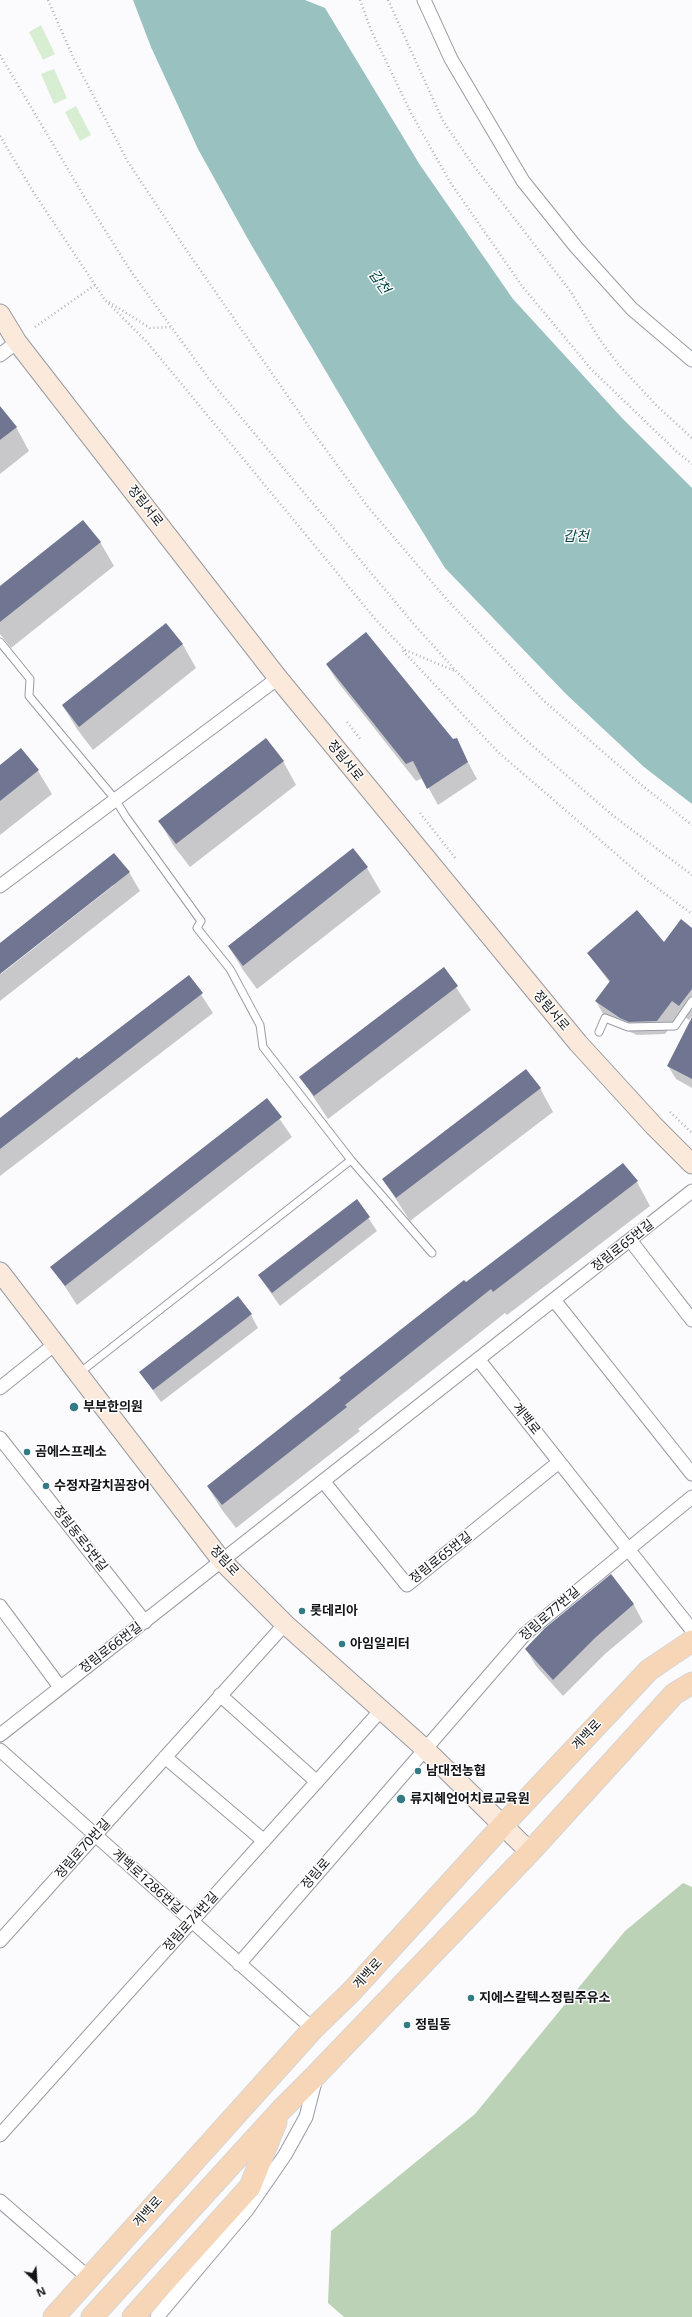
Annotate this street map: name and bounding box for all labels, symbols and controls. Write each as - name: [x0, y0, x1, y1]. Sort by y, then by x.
- water label: 갑천: [365, 267, 393, 297]
- street label: 정림서로: [124, 482, 166, 530]
- water label: 갑천: [563, 529, 589, 545]
- street label: 정림서로: [324, 738, 366, 784]
- street label: 정림서로: [530, 988, 572, 1034]
- street label: 정림로65번길: [589, 1217, 657, 1275]
- place label: 부부한의원: [83, 1399, 143, 1415]
- street label: 계백로: [509, 1400, 543, 1438]
- marker: 부부한의원: [68, 1401, 80, 1413]
- place label: 곰에스프레소: [35, 1444, 107, 1460]
- marker: 곰에스프레소: [22, 1447, 32, 1457]
- place label: 수정자갈치꼼장어: [54, 1478, 150, 1494]
- marker: 수정자갈치꼼장어: [41, 1481, 51, 1491]
- street label: 정림동로5번길: [49, 1503, 111, 1575]
- street label: 정림로65번길: [407, 1529, 475, 1587]
- street label: 정림로: [206, 1542, 242, 1580]
- street label: 정림로77번길: [517, 1584, 583, 1644]
- place label: 롯데리아: [310, 1603, 358, 1619]
- marker: 롯데리아: [297, 1606, 307, 1616]
- street label: 정림로66번길: [76, 1619, 146, 1677]
- place label: 아임일리터: [350, 1636, 410, 1652]
- marker: 아임일리터: [337, 1639, 347, 1649]
- street label: 계백로: [569, 1717, 605, 1753]
- place label: 남대전농협: [426, 1763, 486, 1779]
- marker: 남대전농협: [413, 1766, 423, 1776]
- place label: 류지혜언어치료교육원: [410, 1791, 530, 1807]
- marker: 류지혜언어치료교육원: [395, 1793, 407, 1805]
- street label: 정림로70번길: [52, 1816, 114, 1882]
- street label: 계백로1286번길: [109, 1846, 185, 1918]
- street label: 정림로: [298, 1855, 334, 1893]
- street label: 정림로74번길: [160, 1889, 222, 1955]
- street label: 계백로: [350, 1955, 386, 1993]
- place label: 지에스칼텍스정림주유소: [479, 1990, 611, 2006]
- marker: 지에스칼텍스정림주유소: [466, 1993, 476, 2003]
- place label: 정림동: [415, 2017, 451, 2033]
- marker: 정림동: [402, 2020, 412, 2030]
- street label: 계백로: [130, 2193, 166, 2231]
- north arrow: [16, 2261, 56, 2301]
- text: N: [34, 2284, 49, 2301]

